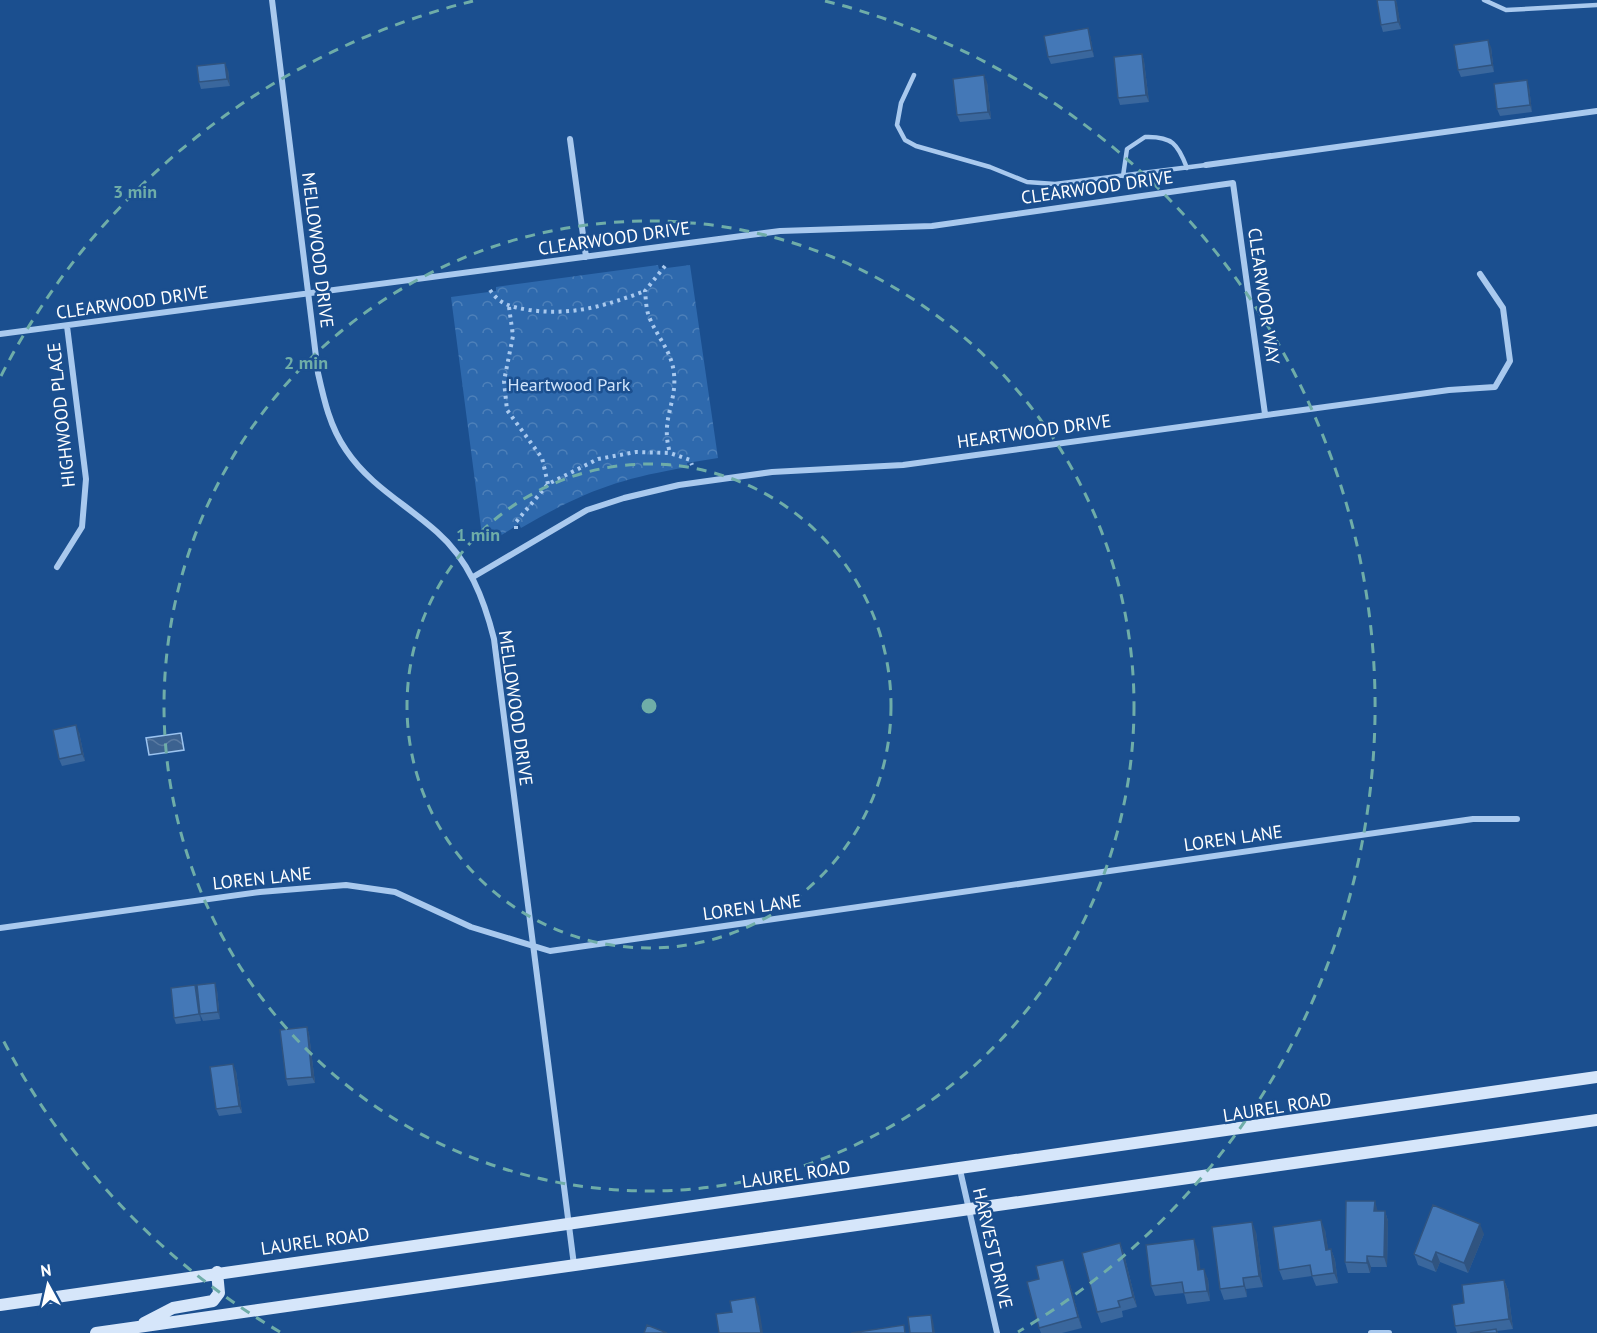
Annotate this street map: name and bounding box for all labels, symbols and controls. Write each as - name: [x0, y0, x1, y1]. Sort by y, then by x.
- street label: CLEARWOOD DRIVE: [1020, 165, 1174, 209]
- street label: MELLOWOOD DRIVE: [297, 171, 339, 329]
- text: 3 min: [113, 180, 157, 203]
- street label: CLEARWOOD DRIVE: [537, 216, 691, 260]
- street label: CLEARWOOR WAY: [1243, 226, 1285, 366]
- street label: CLEARWOOD DRIVE: [55, 280, 209, 324]
- street label: HIGHWOOD PLACE: [42, 341, 80, 489]
- text: 2 min: [284, 351, 328, 374]
- park label: Heartwood Park: [508, 373, 631, 396]
- street label: HEARTWOOD DRIVE: [956, 409, 1112, 453]
- text: 1 min: [456, 523, 500, 546]
- street label: MELLOWOOD DRIVE: [494, 629, 538, 787]
- centre of rings: [639, 696, 659, 716]
- street label: LOREN LANE: [1182, 820, 1284, 856]
- street label: LOREN LANE: [211, 861, 313, 895]
- street label: LOREN LANE: [701, 889, 803, 925]
- street label: LAUREL ROAD: [1221, 1087, 1333, 1127]
- street label: LAUREL ROAD: [740, 1155, 852, 1193]
- street label: HARVEST DRIVE: [968, 1185, 1018, 1311]
- street label: LAUREL ROAD: [259, 1222, 371, 1260]
- north arrow: [18, 1255, 78, 1315]
- text: N: [39, 1260, 53, 1281]

